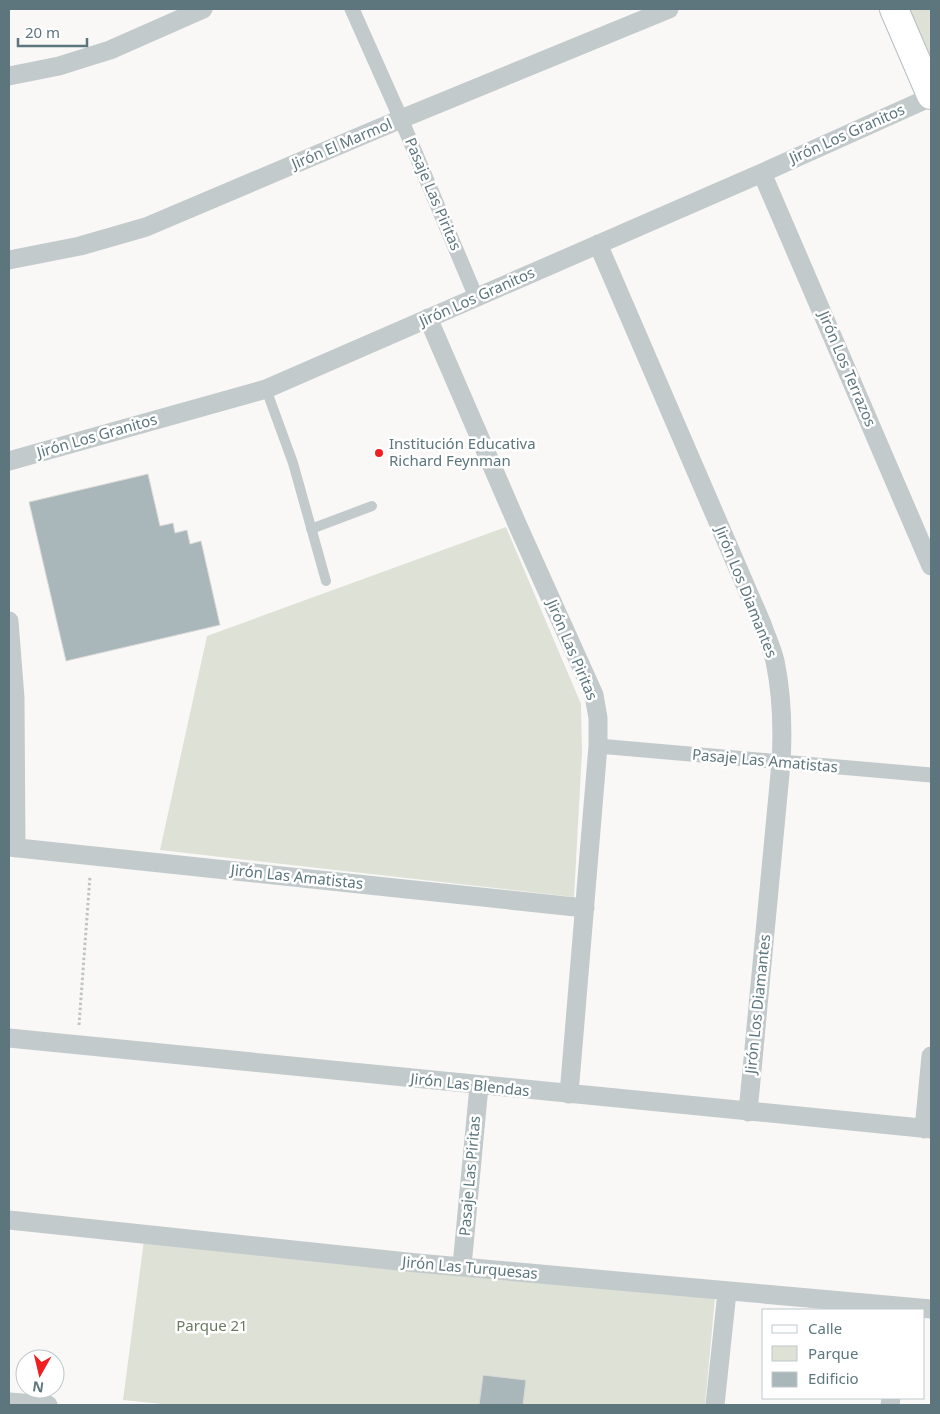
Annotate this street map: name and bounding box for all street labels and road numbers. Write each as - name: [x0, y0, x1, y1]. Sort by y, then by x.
- street label: Jirón Los Granitos: [784, 99, 907, 168]
- street label: Jirón El Marmol: [286, 113, 395, 174]
- street label: Pasaje Las Piritas: [401, 134, 467, 253]
- street label: Jirón Los Granitos: [414, 262, 537, 331]
- street label: Jirón Los Terrazos: [814, 306, 881, 429]
- street label: Jirón Los Granitos: [32, 408, 159, 462]
- street label: Jirón Los Diamantes: [711, 521, 782, 660]
- street label: Jirón Las Piritas: [542, 594, 603, 703]
- street label: Pasaje Las Amatistas: [691, 744, 839, 776]
- street label: Jirón Las Amatistas: [228, 859, 364, 893]
- street label: Jirón Los Diamantes: [740, 933, 774, 1077]
- street label: Jirón Las Blendas: [408, 1068, 531, 1100]
- street label: Pasaje Las Piritas: [454, 1115, 484, 1237]
- street label: Jirón Las Turquesas: [399, 1251, 539, 1283]

